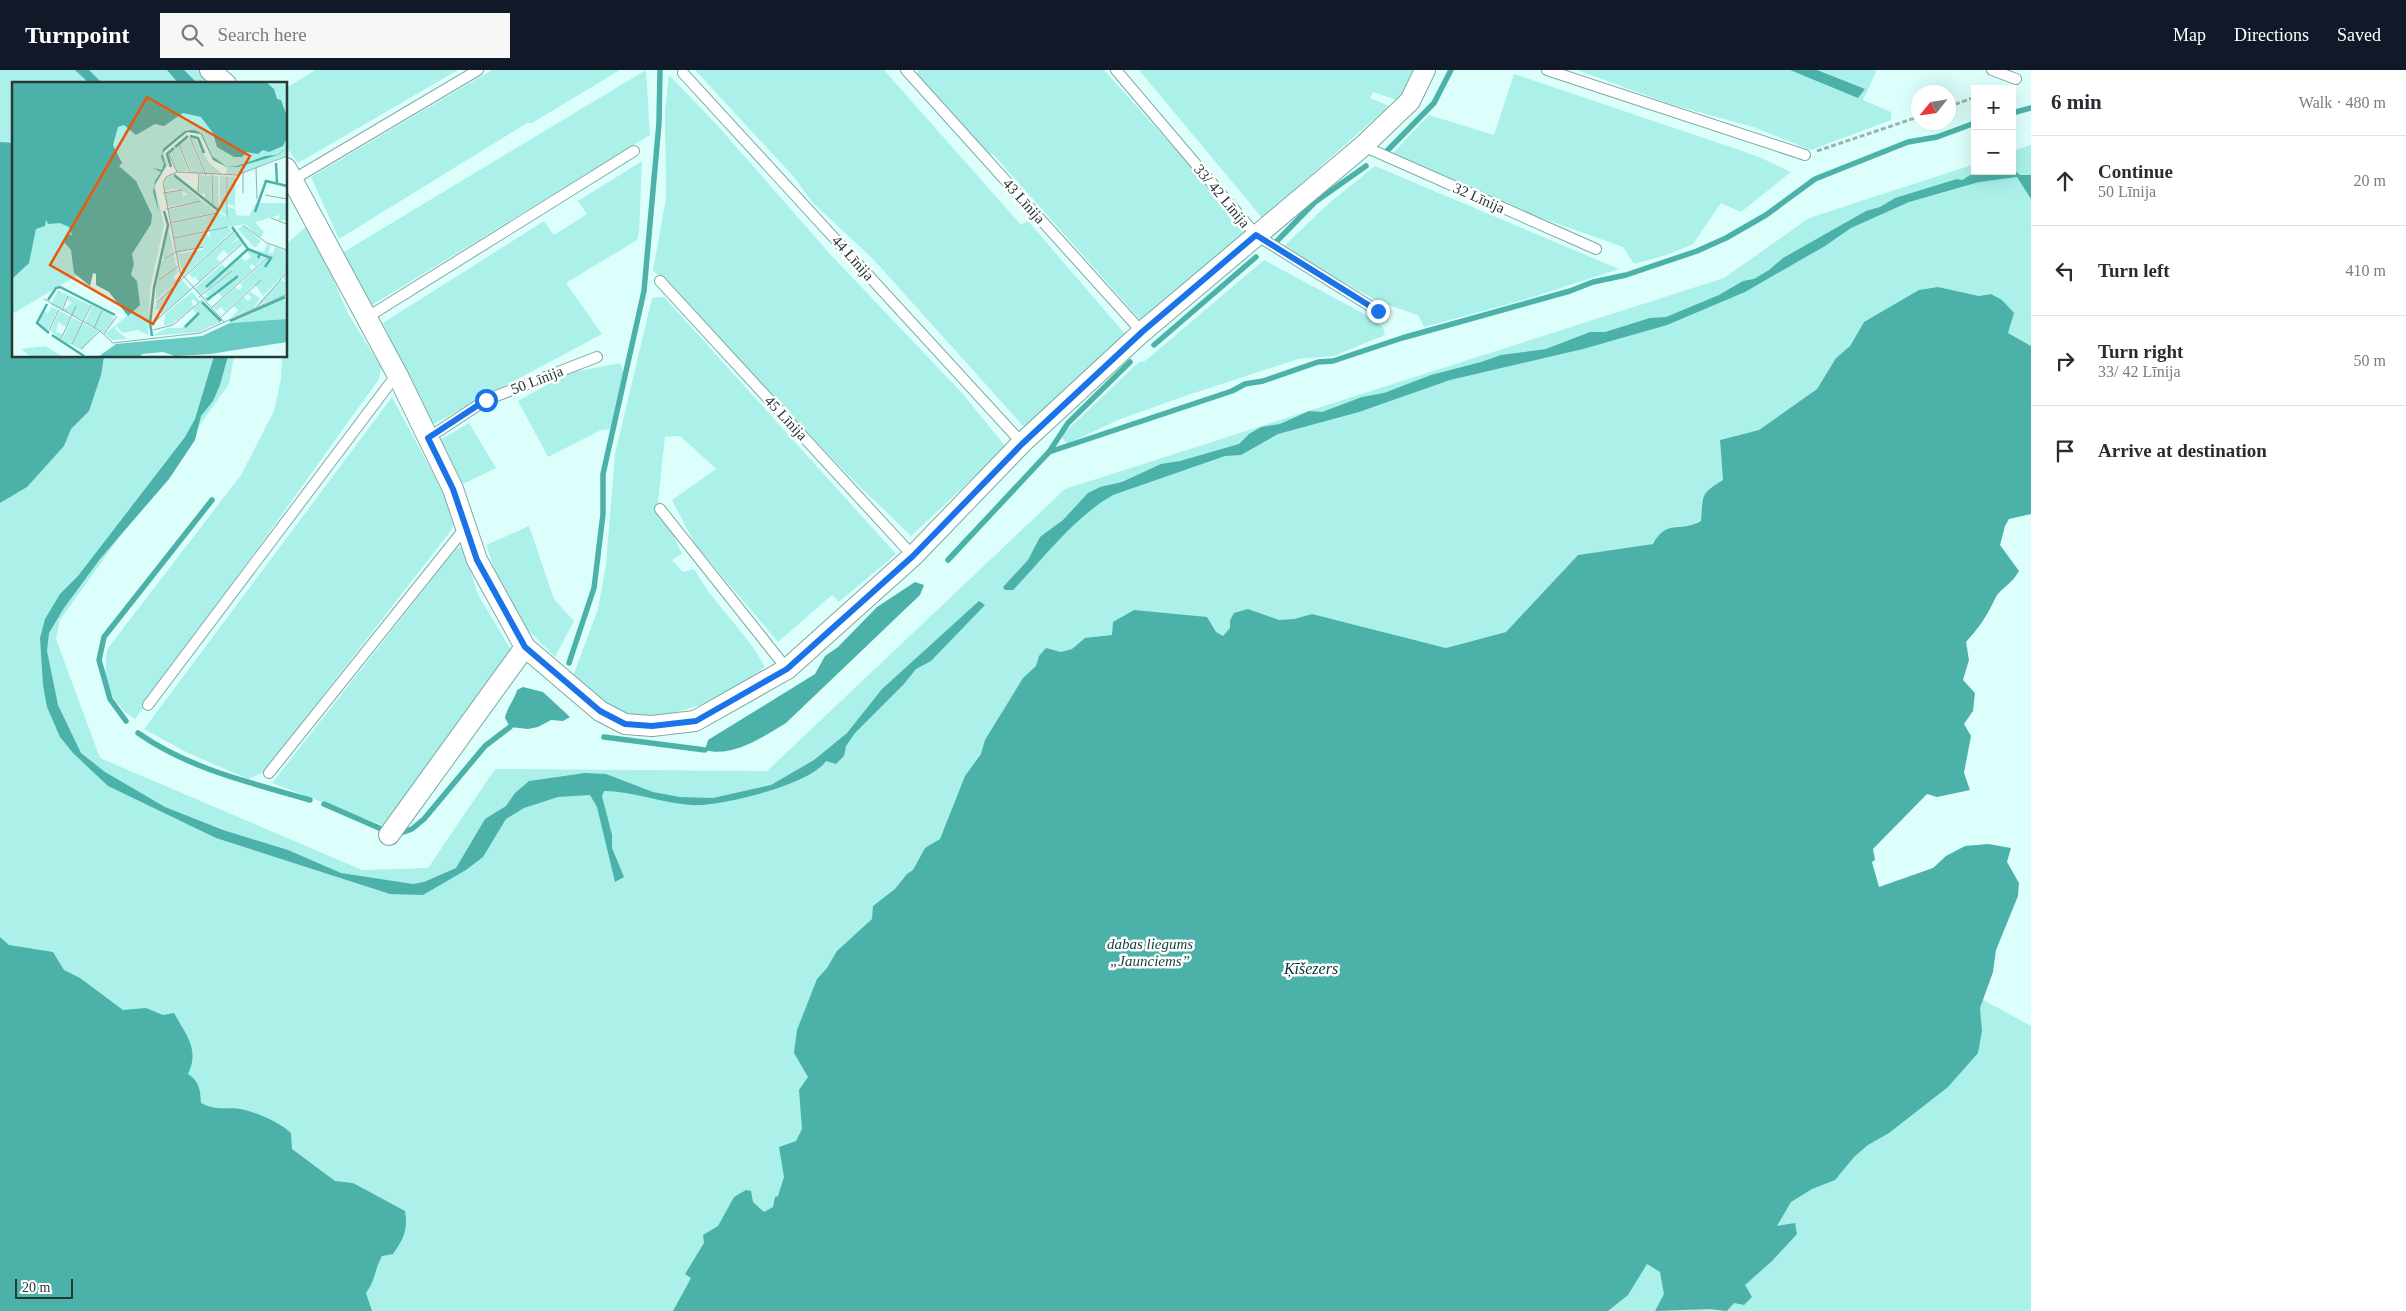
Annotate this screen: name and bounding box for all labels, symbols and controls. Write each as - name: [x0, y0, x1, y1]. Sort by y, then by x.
- search box: [160, 13, 510, 58]
- icon: search: [178, 21, 206, 49]
- text: Turnpoint: [25, 22, 130, 48]
- text: Search here: [218, 24, 307, 45]
- text: Map: [2173, 25, 2206, 45]
- text: Directions: [2234, 25, 2309, 45]
- text: Saved: [2337, 25, 2381, 45]
- inset map: [12, 82, 288, 358]
- north arrow: [1911, 85, 1956, 130]
- map controls: [1971, 85, 2016, 175]
- button: +: [1971, 85, 2016, 130]
- text: 6 min: [2051, 90, 2102, 114]
- text: Walk · 480 m: [2299, 94, 2386, 111]
- button: −: [1971, 130, 2016, 175]
- street label: 33/ 42 Līnija: [1191, 161, 1253, 231]
- text: Continue: [2098, 161, 2173, 182]
- icon: ahead: [2051, 167, 2079, 195]
- text: 20 m: [2354, 172, 2386, 189]
- street label: 43 Līnija: [1000, 175, 1048, 227]
- street label: 32 Līnija: [1451, 180, 1507, 217]
- text: 50 Līnija: [2098, 183, 2156, 200]
- street label: 44 Līnija: [829, 232, 877, 284]
- icon: left: [2051, 257, 2079, 285]
- text: Turn left: [2098, 260, 2170, 281]
- text: 410 m: [2346, 262, 2386, 279]
- route end: [1367, 300, 1390, 323]
- text: Turn right: [2098, 341, 2183, 362]
- icon: right: [2051, 347, 2079, 375]
- text: 50 m: [2354, 352, 2386, 369]
- street label: 50 Līnija: [509, 363, 566, 397]
- text: 33/ 42 Līnija: [2098, 363, 2181, 380]
- route start: [475, 389, 498, 412]
- street label: 45 Līnija: [762, 393, 811, 444]
- icon: arrive: [2051, 437, 2079, 465]
- text: Arrive at destination: [2098, 440, 2267, 461]
- park label: dabas liegums „Jaunciems”: [1107, 936, 1193, 969]
- water label: Ķīšezers: [1283, 960, 1338, 978]
- scale bar: [15, 1276, 72, 1299]
- text: 20 m: [22, 1280, 50, 1295]

